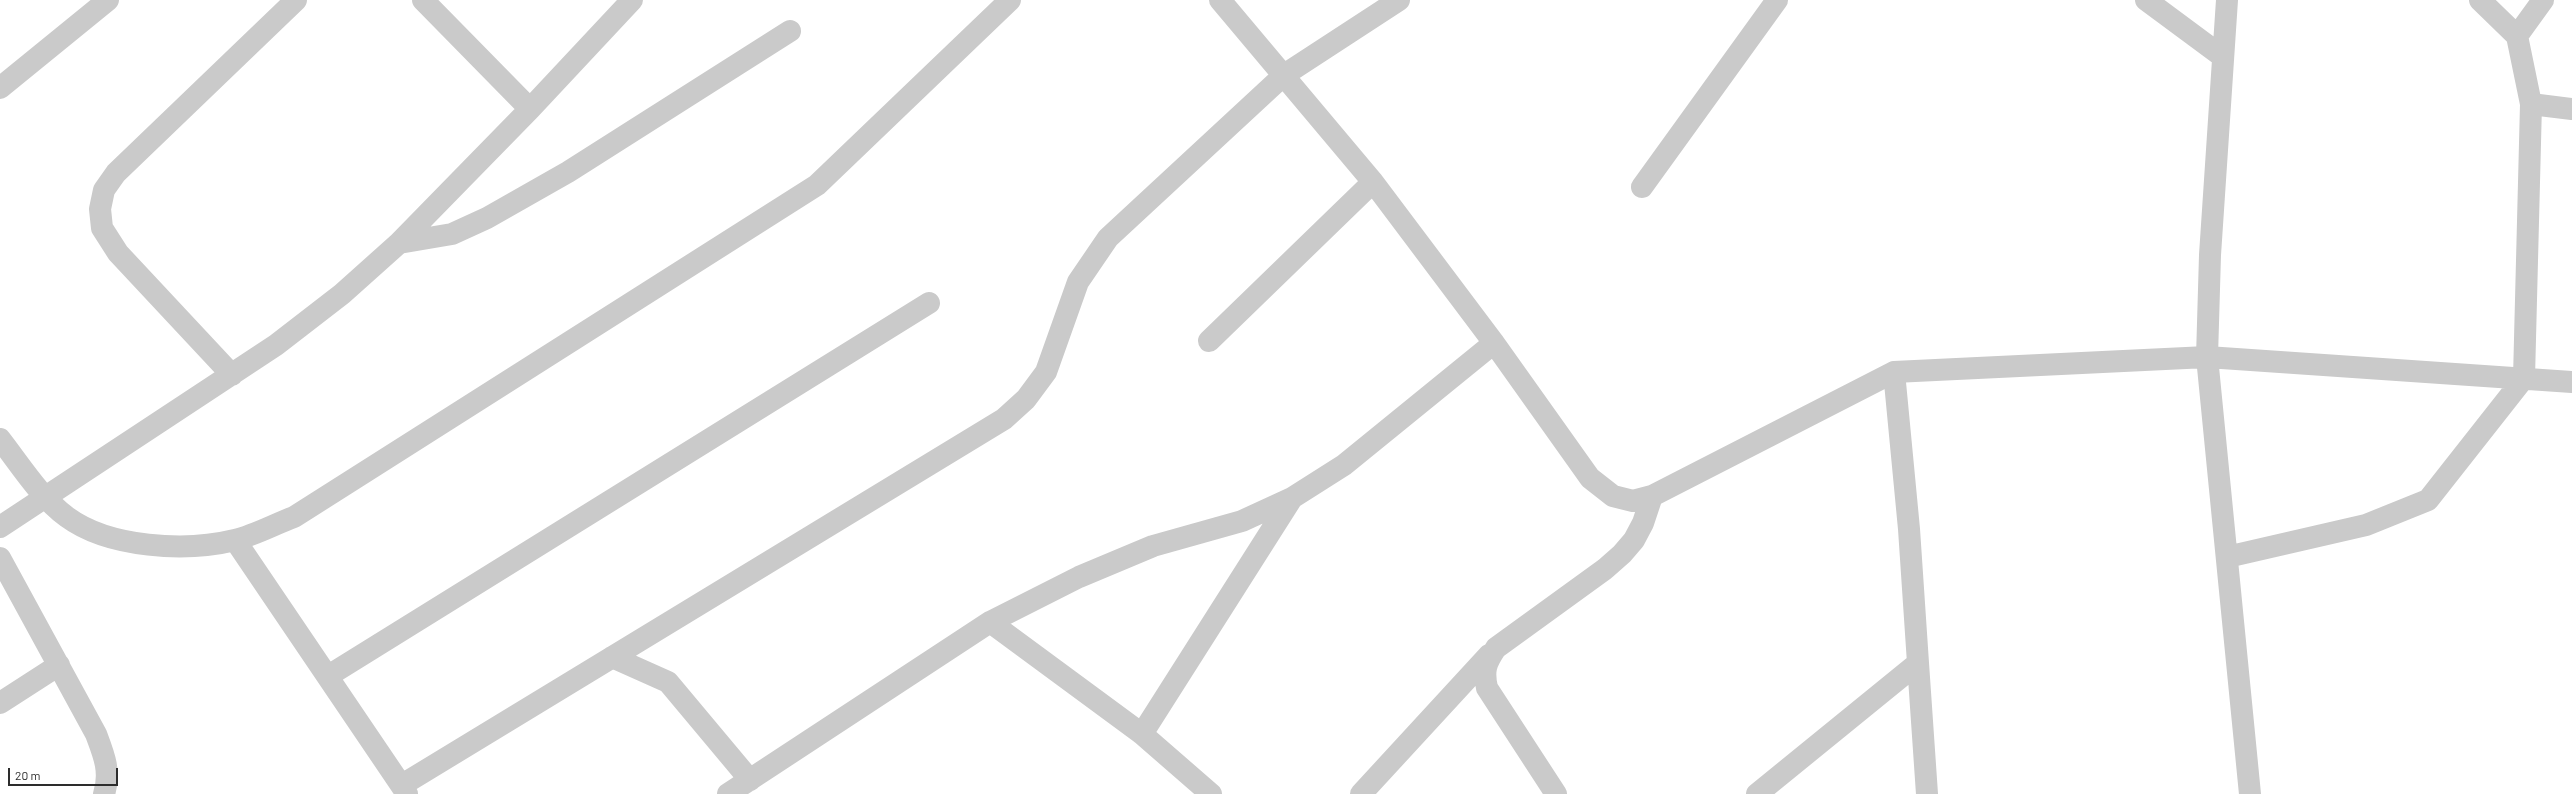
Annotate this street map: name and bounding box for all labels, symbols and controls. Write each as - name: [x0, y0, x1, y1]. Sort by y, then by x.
- scale bar: [10, 760, 120, 786]
- text: 20 m: [15, 768, 41, 782]

